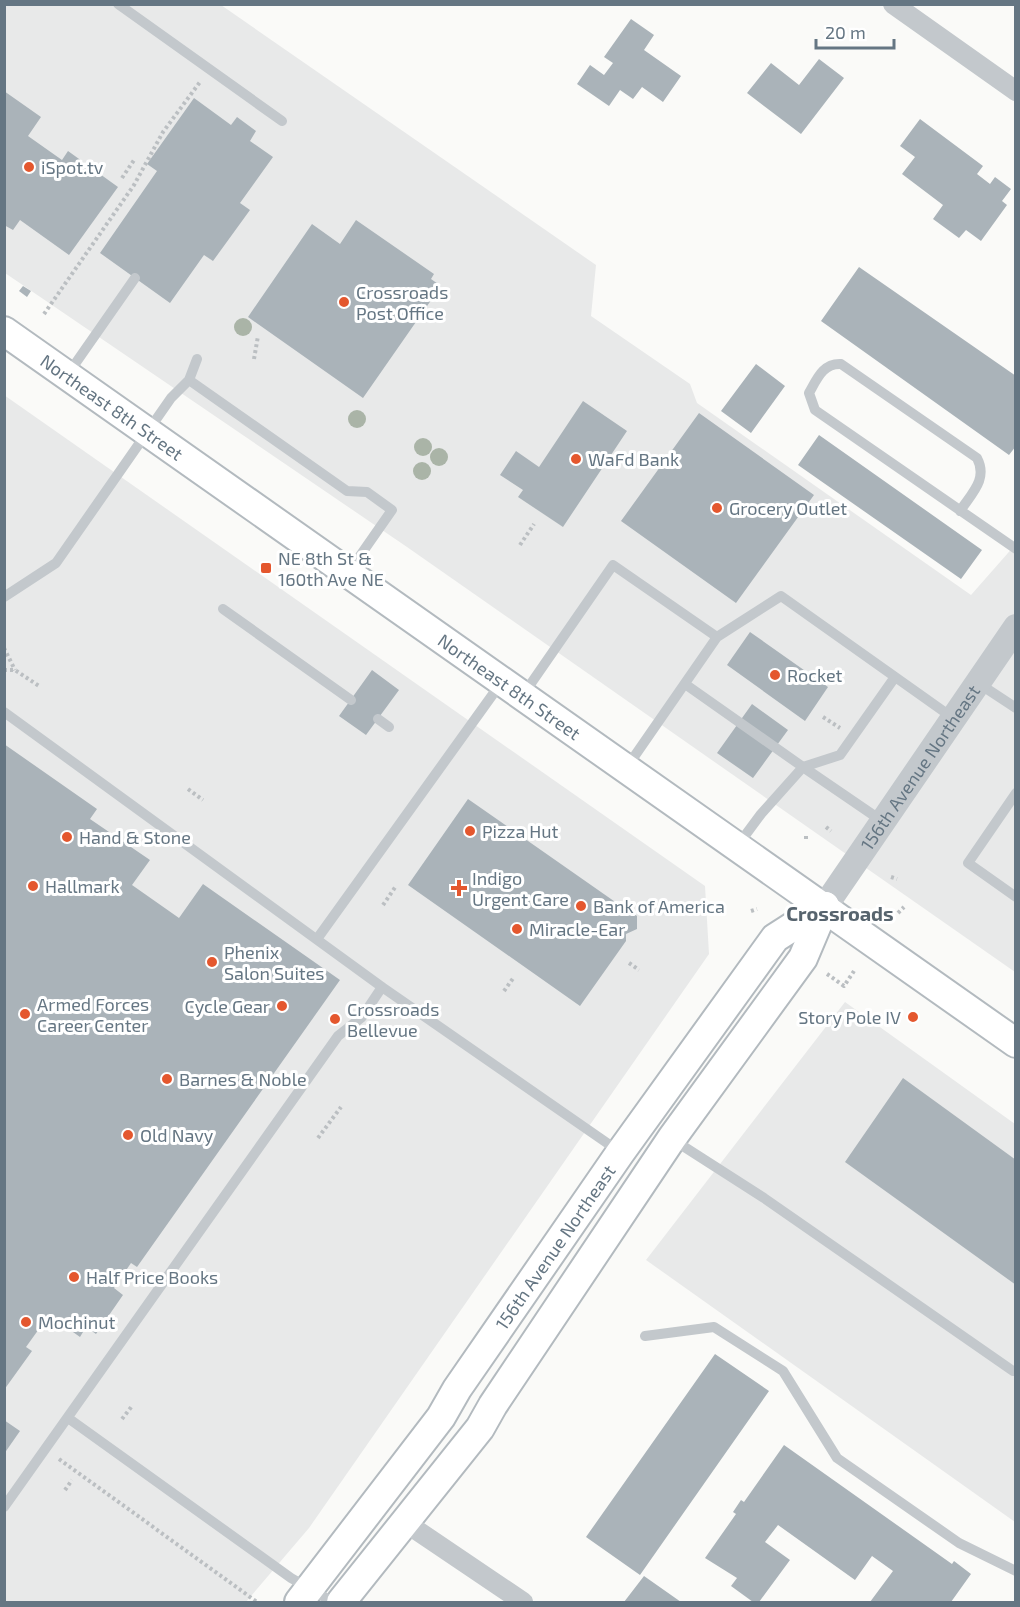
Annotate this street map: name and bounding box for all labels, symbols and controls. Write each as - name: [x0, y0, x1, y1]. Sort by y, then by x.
- scale bar: [816, 12, 894, 50]
- text: 20 m: [825, 21, 866, 43]
- place label: iSpot.tv: [41, 156, 104, 178]
- marker: iSpot.tv: [22, 160, 36, 174]
- place label: Crossroads Post Office: [356, 281, 448, 324]
- marker: Crossroads Post Office: [337, 295, 351, 309]
- street label: Northeast 8th Street: [36, 349, 188, 465]
- place label: WaFd Bank: [588, 448, 679, 470]
- marker: WaFd Bank: [569, 452, 583, 466]
- place label: Grocery Outlet: [729, 497, 847, 519]
- marker: Grocery Outlet: [710, 501, 724, 515]
- place label: NE 8th St & 160th Ave NE: [278, 547, 384, 590]
- marker: NE 8th St & 160th Ave NE: [259, 561, 273, 575]
- street label: Northeast 8th Street: [434, 629, 585, 744]
- place label: Rocket: [787, 664, 843, 686]
- marker: Rocket: [768, 668, 782, 682]
- street label: 156th Avenue Northeast: [856, 680, 984, 854]
- place label: Pizza Hut: [482, 820, 559, 842]
- marker: Pizza Hut: [463, 824, 477, 838]
- place label: Hand & Stone: [79, 826, 191, 848]
- marker: Hand & Stone: [60, 830, 74, 844]
- place label: Indigo Urgent Care: [472, 867, 569, 910]
- place label: Hallmark: [45, 875, 120, 897]
- marker: Hallmark: [26, 879, 40, 893]
- marker: Indigo Urgent Care: [450, 879, 468, 897]
- place label: Bank of America: [593, 895, 725, 917]
- marker: Bank of America: [574, 899, 588, 913]
- district label: Crossroads: [786, 901, 894, 925]
- place label: Miracle-Ear: [529, 918, 625, 940]
- marker: Miracle-Ear: [510, 922, 524, 936]
- place label: Phenix Salon Suites: [224, 941, 325, 984]
- marker: Phenix Salon Suites: [205, 955, 219, 969]
- place label: Armed Forces Career Center: [37, 993, 149, 1036]
- place label: Cycle Gear: [185, 995, 270, 1017]
- place label: Crossroads Bellevue: [347, 998, 439, 1041]
- marker: Cycle Gear: [275, 999, 289, 1013]
- place label: Story Pole IV: [798, 1006, 901, 1028]
- marker: Armed Forces Career Center: [18, 1007, 32, 1021]
- marker: Story Pole IV: [906, 1010, 920, 1024]
- marker: Crossroads Bellevue: [328, 1012, 342, 1026]
- place label: Barnes & Noble: [179, 1068, 307, 1090]
- marker: Barnes & Noble: [160, 1072, 174, 1086]
- place label: Old Navy: [140, 1124, 214, 1146]
- marker: Old Navy: [121, 1128, 135, 1142]
- street label: 156th Avenue Northeast: [490, 1160, 620, 1334]
- place label: Half Price Books: [86, 1266, 218, 1288]
- marker: Half Price Books: [67, 1270, 81, 1284]
- place label: Mochinut: [38, 1311, 115, 1333]
- marker: Mochinut: [19, 1315, 33, 1329]

